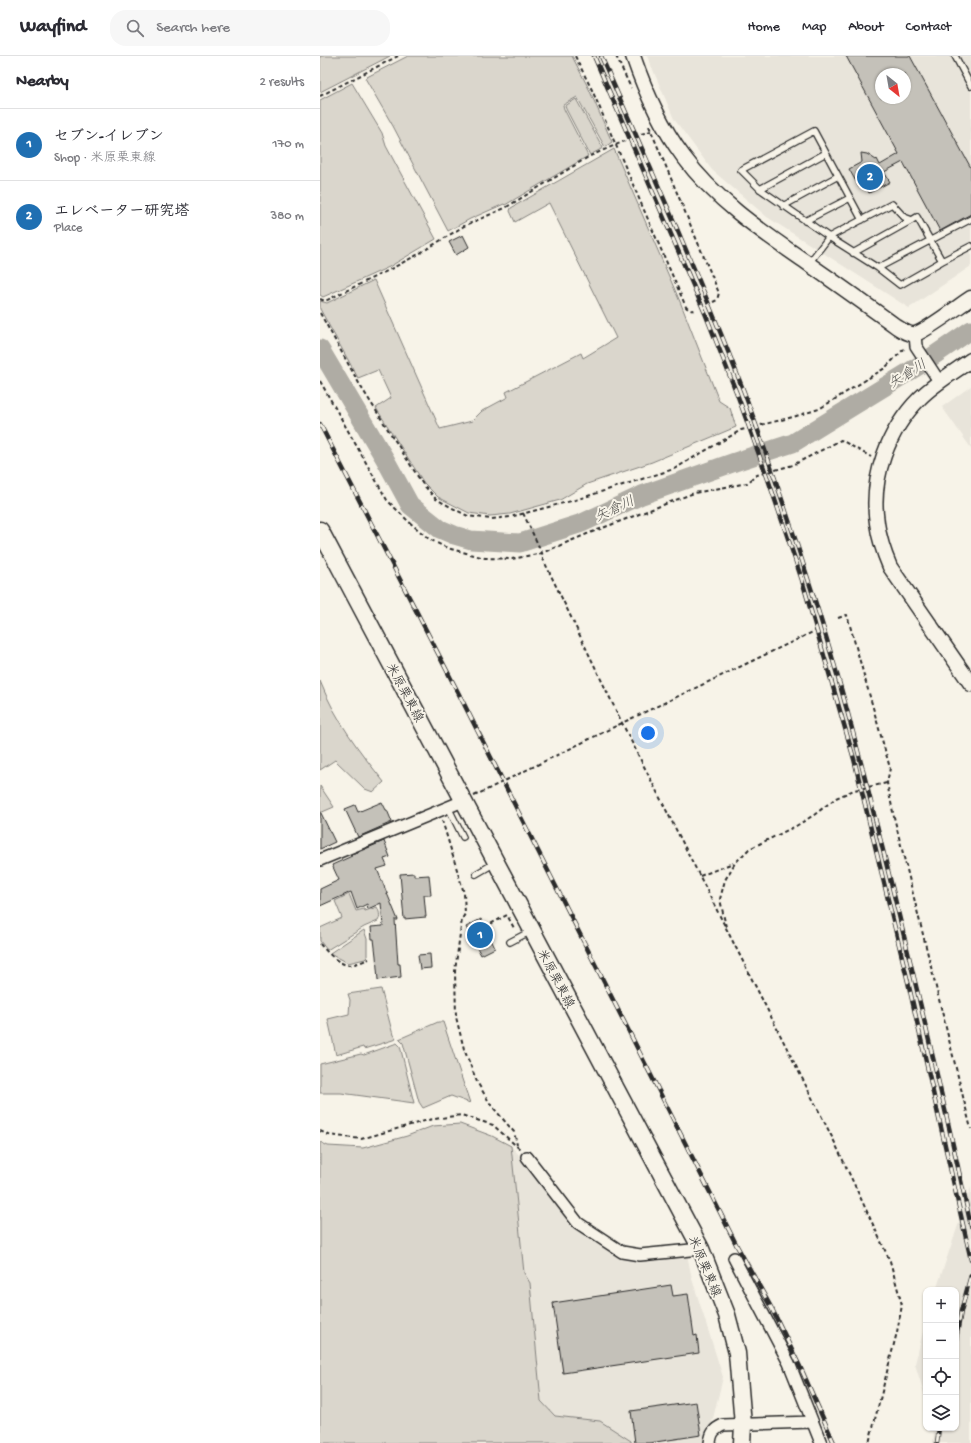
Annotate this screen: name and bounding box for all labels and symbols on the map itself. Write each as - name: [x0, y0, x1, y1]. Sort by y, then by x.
- north arrow: [875, 68, 911, 104]
- pin: 2: [857, 162, 883, 192]
- water label: 矢倉川: [885, 356, 931, 393]
- water label: 矢倉川: [592, 493, 638, 527]
- street label: 米原栗東線: [382, 660, 427, 726]
- your location: [638, 723, 658, 743]
- pin: 1: [467, 920, 493, 950]
- street label: 米原栗東線: [533, 946, 578, 1012]
- street label: 米原栗東線: [684, 1234, 725, 1301]

